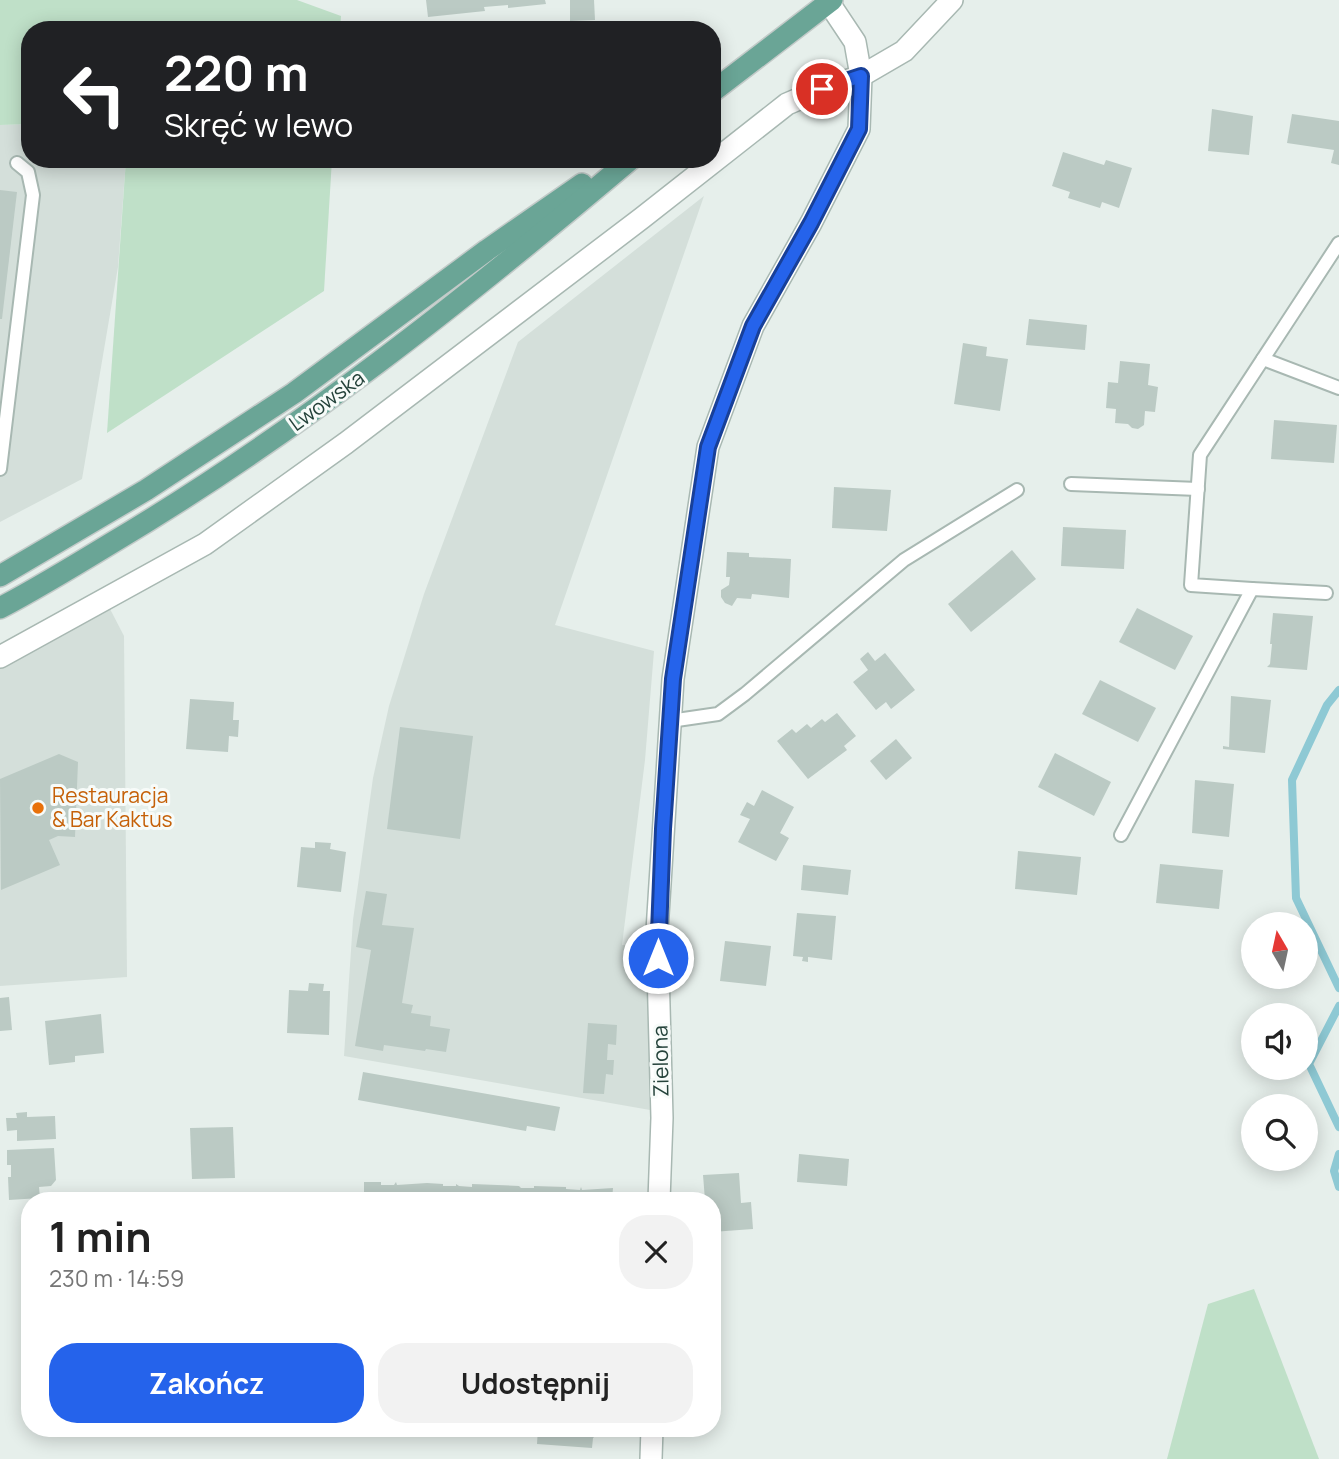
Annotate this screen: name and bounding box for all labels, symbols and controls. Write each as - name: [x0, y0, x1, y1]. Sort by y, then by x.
- text: 220 m: [164, 39, 308, 106]
- icon: left: [49, 49, 140, 140]
- pin: [792, 59, 852, 119]
- icon: arrive: [803, 70, 841, 108]
- text: Skręć w lewo: [164, 103, 353, 147]
- street label: Lwowska: [283, 363, 370, 437]
- place label: Restauracja & Bar Kaktus: [52, 781, 173, 833]
- marker: Restauracja & Bar Kaktus: [30, 800, 46, 816]
- north arrow: [1241, 912, 1318, 989]
- map controls: [1241, 912, 1318, 1171]
- position arrow: [621, 921, 695, 995]
- button: sound: [1241, 1003, 1318, 1080]
- street label: Zielona: [645, 1025, 675, 1097]
- button: search: [1241, 1094, 1318, 1171]
- text: 1 min: [49, 1207, 152, 1265]
- button: close: [619, 1215, 693, 1289]
- text: 230 m · 14:59: [49, 1262, 184, 1294]
- button: Zakończ: [49, 1343, 364, 1423]
- button: Udostępnij: [378, 1343, 693, 1423]

